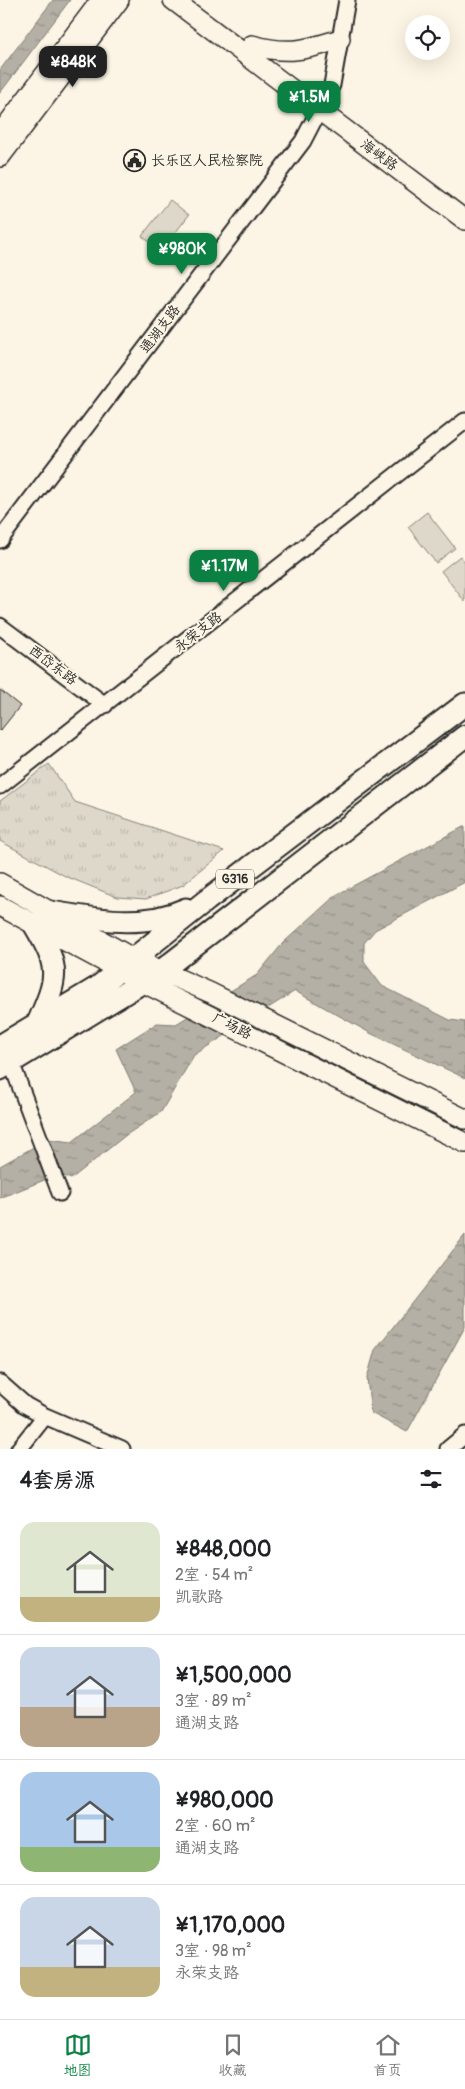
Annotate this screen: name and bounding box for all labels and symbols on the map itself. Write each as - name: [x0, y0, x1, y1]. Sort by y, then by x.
- pin: ¥848K: [38, 46, 108, 88]
- pin: ¥1.5M: [274, 80, 344, 123]
- street label: 海峡路: [357, 136, 401, 174]
- public building icon: 长乐区人民检察院: [123, 148, 147, 172]
- place label: 长乐区人民检察院: [151, 152, 263, 169]
- pin: ¥980K: [147, 232, 217, 275]
- street label: 通湖支路: [136, 302, 184, 356]
- pin: ¥1.17M: [183, 550, 265, 592]
- street label: 永荣支路: [171, 608, 225, 656]
- street label: 西岱东路: [26, 641, 80, 689]
- road number: G316: [216, 870, 254, 889]
- street label: 广场路: [209, 1009, 255, 1043]

